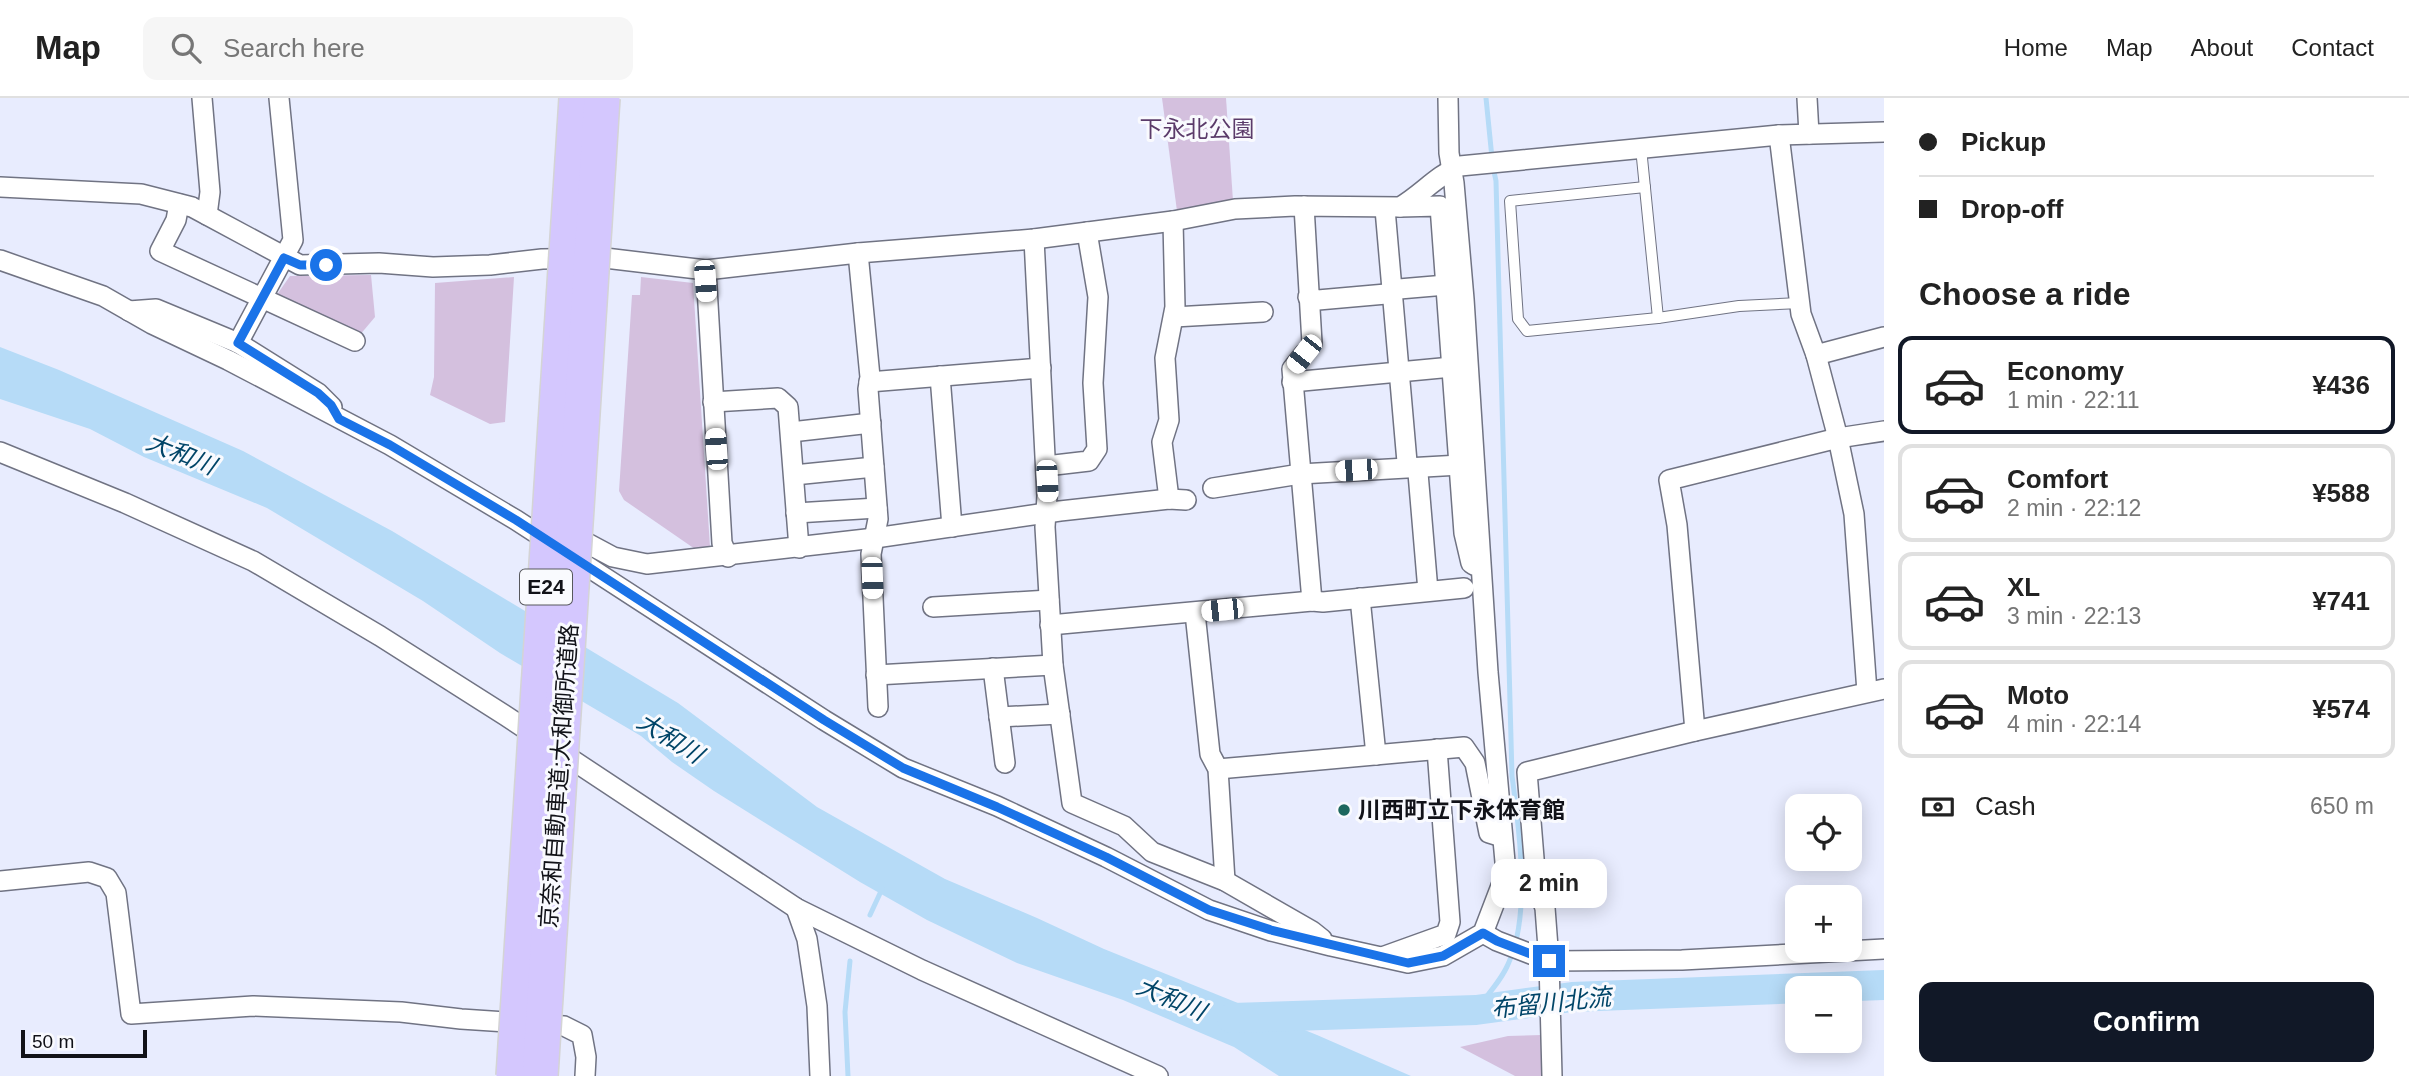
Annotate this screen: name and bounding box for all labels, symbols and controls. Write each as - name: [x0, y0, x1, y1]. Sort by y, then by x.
- search box: [143, 17, 633, 80]
- text: Map: [35, 29, 101, 66]
- icon: search: [167, 29, 205, 67]
- text: Search here: [223, 33, 365, 63]
- text: Home: [2004, 34, 2068, 61]
- text: Map: [2106, 34, 2153, 61]
- text: About: [2191, 34, 2253, 61]
- text: Contact: [2291, 34, 2374, 61]
- park label: 下永北公園: [1140, 116, 1255, 142]
- text: Pickup: [1961, 127, 2046, 157]
- text: Drop-off: [1961, 194, 2064, 224]
- route start: [310, 249, 342, 281]
- car: [694, 259, 717, 303]
- text: Choose a ride: [1919, 276, 2131, 312]
- car: [1283, 331, 1326, 377]
- icon: car: [1923, 354, 1986, 417]
- text: Economy: [2007, 356, 2124, 386]
- text: ¥436: [2312, 370, 2370, 400]
- text: 1 min · 22:11: [2007, 387, 2140, 413]
- car: [705, 427, 728, 471]
- water label: 大和川: [143, 428, 222, 481]
- car: [1335, 458, 1378, 482]
- car: [1036, 459, 1059, 503]
- icon: car: [1923, 462, 1986, 525]
- text: Comfort: [2007, 464, 2108, 494]
- text: ¥588: [2312, 478, 2370, 508]
- text: 2 min · 22:12: [2007, 495, 2141, 521]
- car: [861, 557, 884, 599]
- road number: E24: [520, 570, 572, 604]
- icon: car: [1923, 570, 1986, 633]
- text: XL: [2007, 572, 2040, 602]
- text: ¥741: [2312, 586, 2370, 616]
- car: [1201, 597, 1244, 623]
- text: 3 min · 22:13: [2007, 603, 2141, 629]
- street label: 京奈和自動車道;大和御所道路: [535, 623, 583, 929]
- icon: car: [1923, 678, 1986, 741]
- text: Moto: [2007, 680, 2069, 710]
- text: ¥574: [2312, 694, 2370, 724]
- water label: 大和川: [633, 707, 710, 770]
- text: 4 min · 22:14: [2007, 711, 2141, 737]
- icon: cash: [1919, 788, 1957, 826]
- text: Cash: [1975, 791, 2036, 821]
- text: 650 m: [2310, 793, 2374, 819]
- map controls: [1785, 794, 1862, 1053]
- button: locate: [1785, 794, 1862, 871]
- place label: 川西町立下永体育館: [1358, 797, 1565, 823]
- marker: 川西町立下永体育館: [1336, 802, 1352, 818]
- callout: 2 min: [1491, 860, 1607, 908]
- text: 2 min: [1519, 870, 1579, 896]
- button: +: [1785, 885, 1862, 962]
- route end: [1533, 945, 1565, 977]
- water label: 大和川: [1133, 972, 1212, 1026]
- button: −: [1785, 976, 1862, 1053]
- water label: 布留川北流: [1490, 982, 1616, 1022]
- button: Confirm: [1919, 982, 2374, 1062]
- scale bar: [21, 1027, 147, 1059]
- text: 50 m: [32, 1031, 74, 1052]

